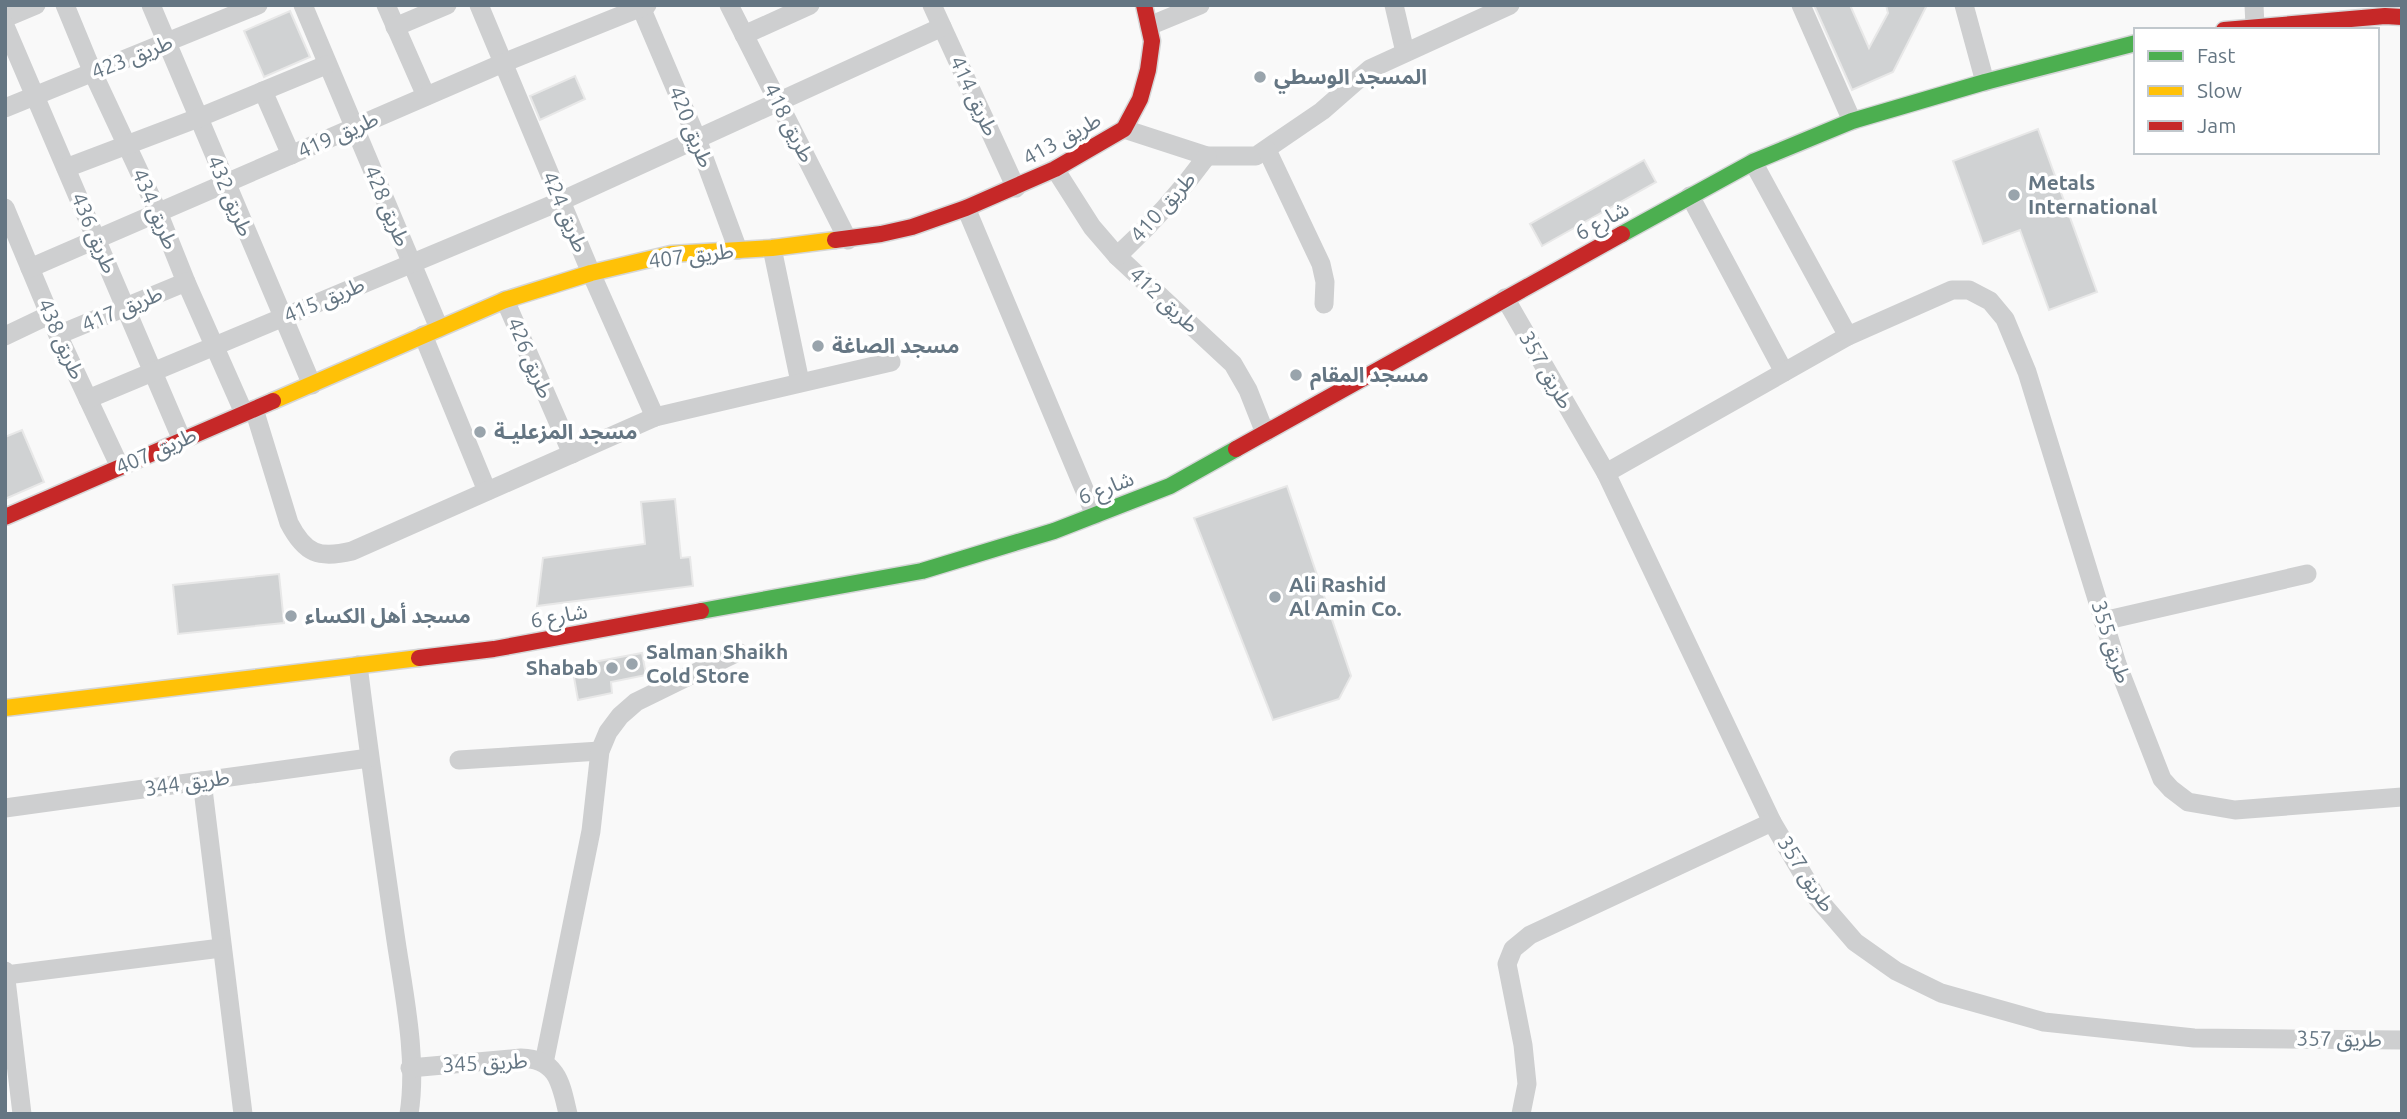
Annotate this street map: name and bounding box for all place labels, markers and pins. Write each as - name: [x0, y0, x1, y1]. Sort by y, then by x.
- place label: المسجد الوسطي: [1274, 64, 1427, 94]
- marker: المسجد الوسطي: [1252, 69, 1268, 85]
- place label: Metals International: [2028, 170, 2157, 218]
- marker: Metals International: [2006, 187, 2022, 203]
- place label: مسجد الصاغة: [832, 333, 959, 358]
- marker: مسجد الصاغة: [810, 338, 826, 354]
- place label: مسجد المقام: [1310, 362, 1429, 391]
- marker: مسجد المقام: [1288, 367, 1304, 383]
- place label: مسجد المزعليـة: [494, 419, 638, 444]
- marker: مسجد المزعليـة: [472, 424, 488, 440]
- place label: Ali Rashid Al Amin Co.: [1289, 572, 1402, 620]
- marker: Ali Rashid Al Amin Co.: [1267, 589, 1283, 605]
- place label: مسجد أهل الكساء: [305, 602, 471, 628]
- marker: مسجد أهل الكساء: [283, 608, 299, 624]
- place label: Salman Shaikh Cold Store: [646, 639, 788, 687]
- place label: Shabab: [526, 655, 598, 679]
- marker: Salman Shaikh Cold Store: [624, 656, 640, 672]
- marker: Shabab: [604, 660, 620, 676]

